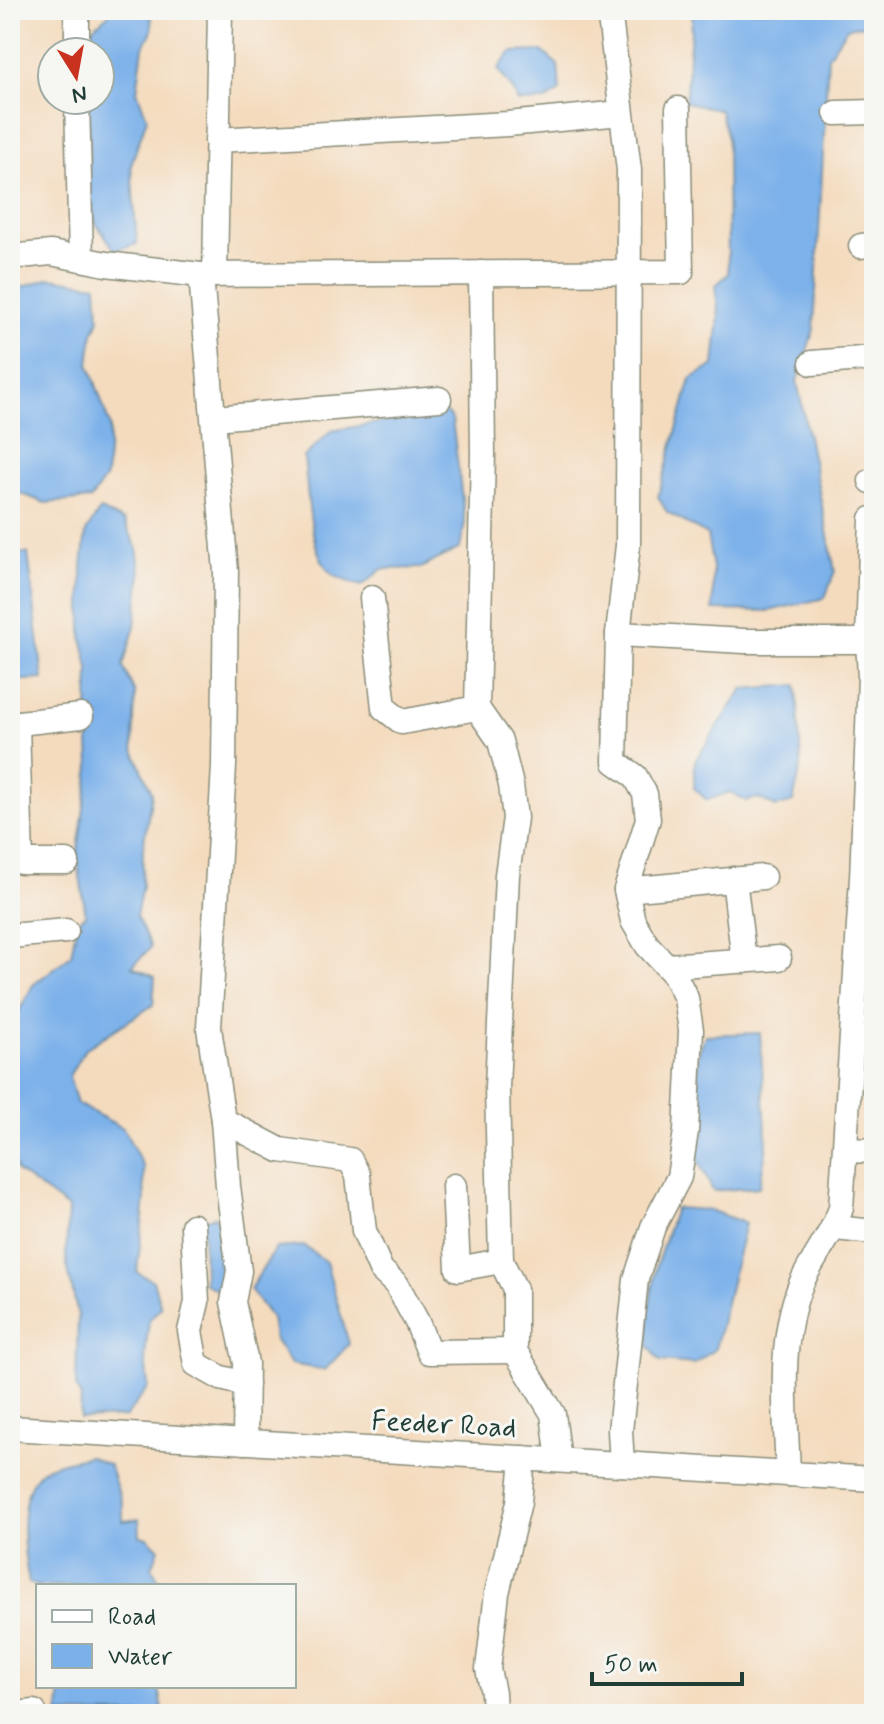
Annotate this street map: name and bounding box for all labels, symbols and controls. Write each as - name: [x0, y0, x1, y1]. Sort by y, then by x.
- north arrow: [36, 36, 116, 116]
- text: N: [70, 79, 89, 109]
- street label: Feeder Road: [371, 1403, 517, 1448]
- legend: [36, 1584, 296, 1688]
- text: Road: [108, 1602, 156, 1633]
- scale bar: [592, 1636, 742, 1686]
- text: Water: [108, 1642, 173, 1673]
- text: 50 m: [604, 1650, 658, 1681]

